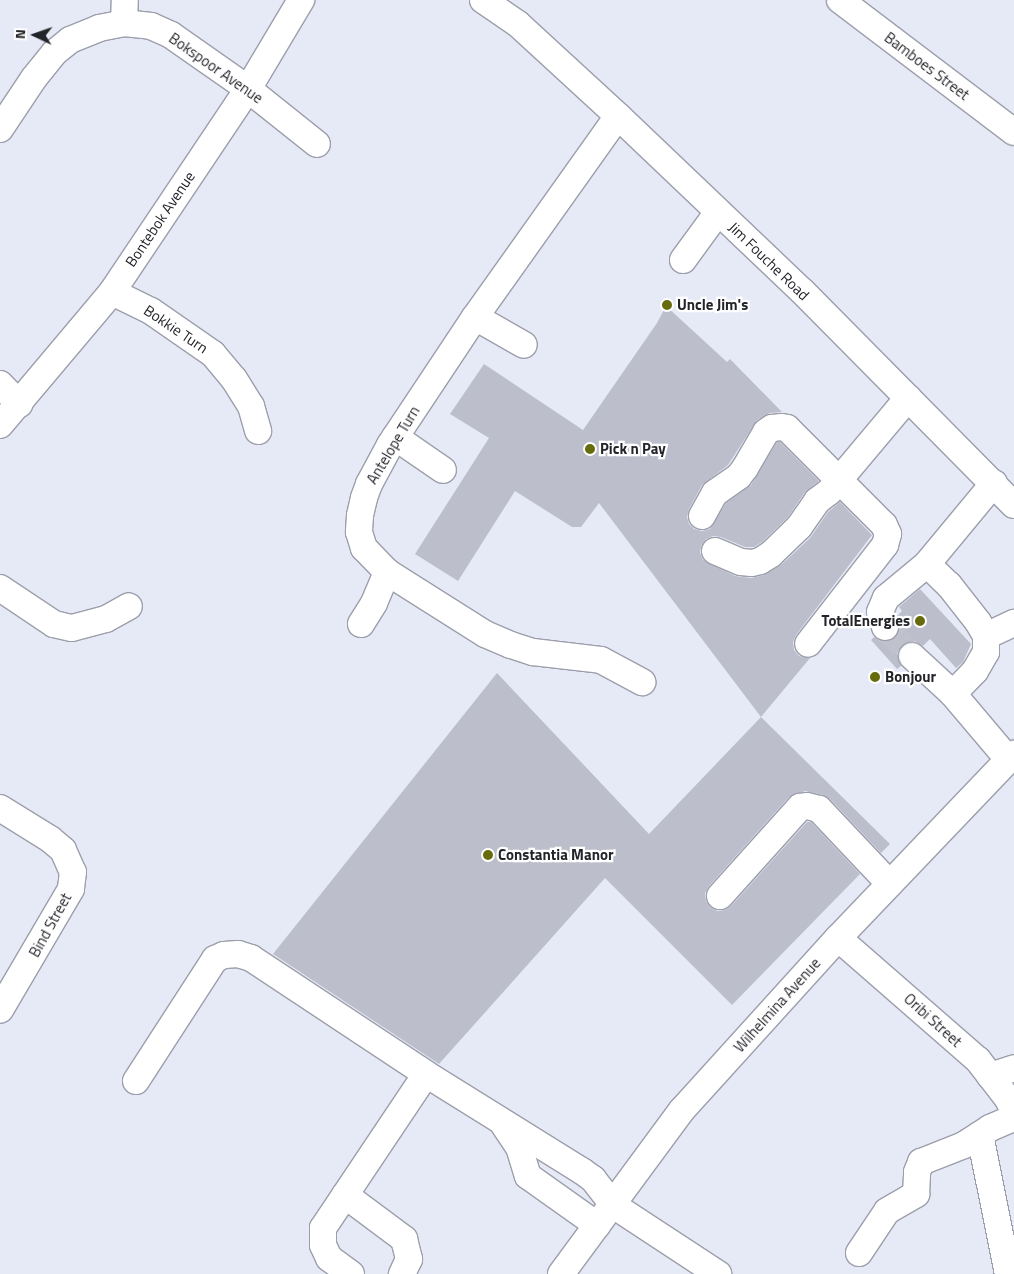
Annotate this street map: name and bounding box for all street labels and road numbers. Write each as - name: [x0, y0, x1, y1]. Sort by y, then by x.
- street label: Bamboes Street: [881, 28, 973, 104]
- street label: Bokspoor Avenue: [166, 29, 266, 107]
- street label: Bontebok Avenue: [121, 168, 199, 270]
- street label: Jim Fouche Road: [725, 218, 813, 304]
- street label: Bokkie Turn: [141, 301, 211, 357]
- street label: Antelope Turn: [363, 403, 423, 487]
- street label: Bind Street: [25, 890, 75, 960]
- street label: Wilhelmina Avenue: [730, 954, 824, 1056]
- street label: Oribi Street: [900, 989, 966, 1051]

